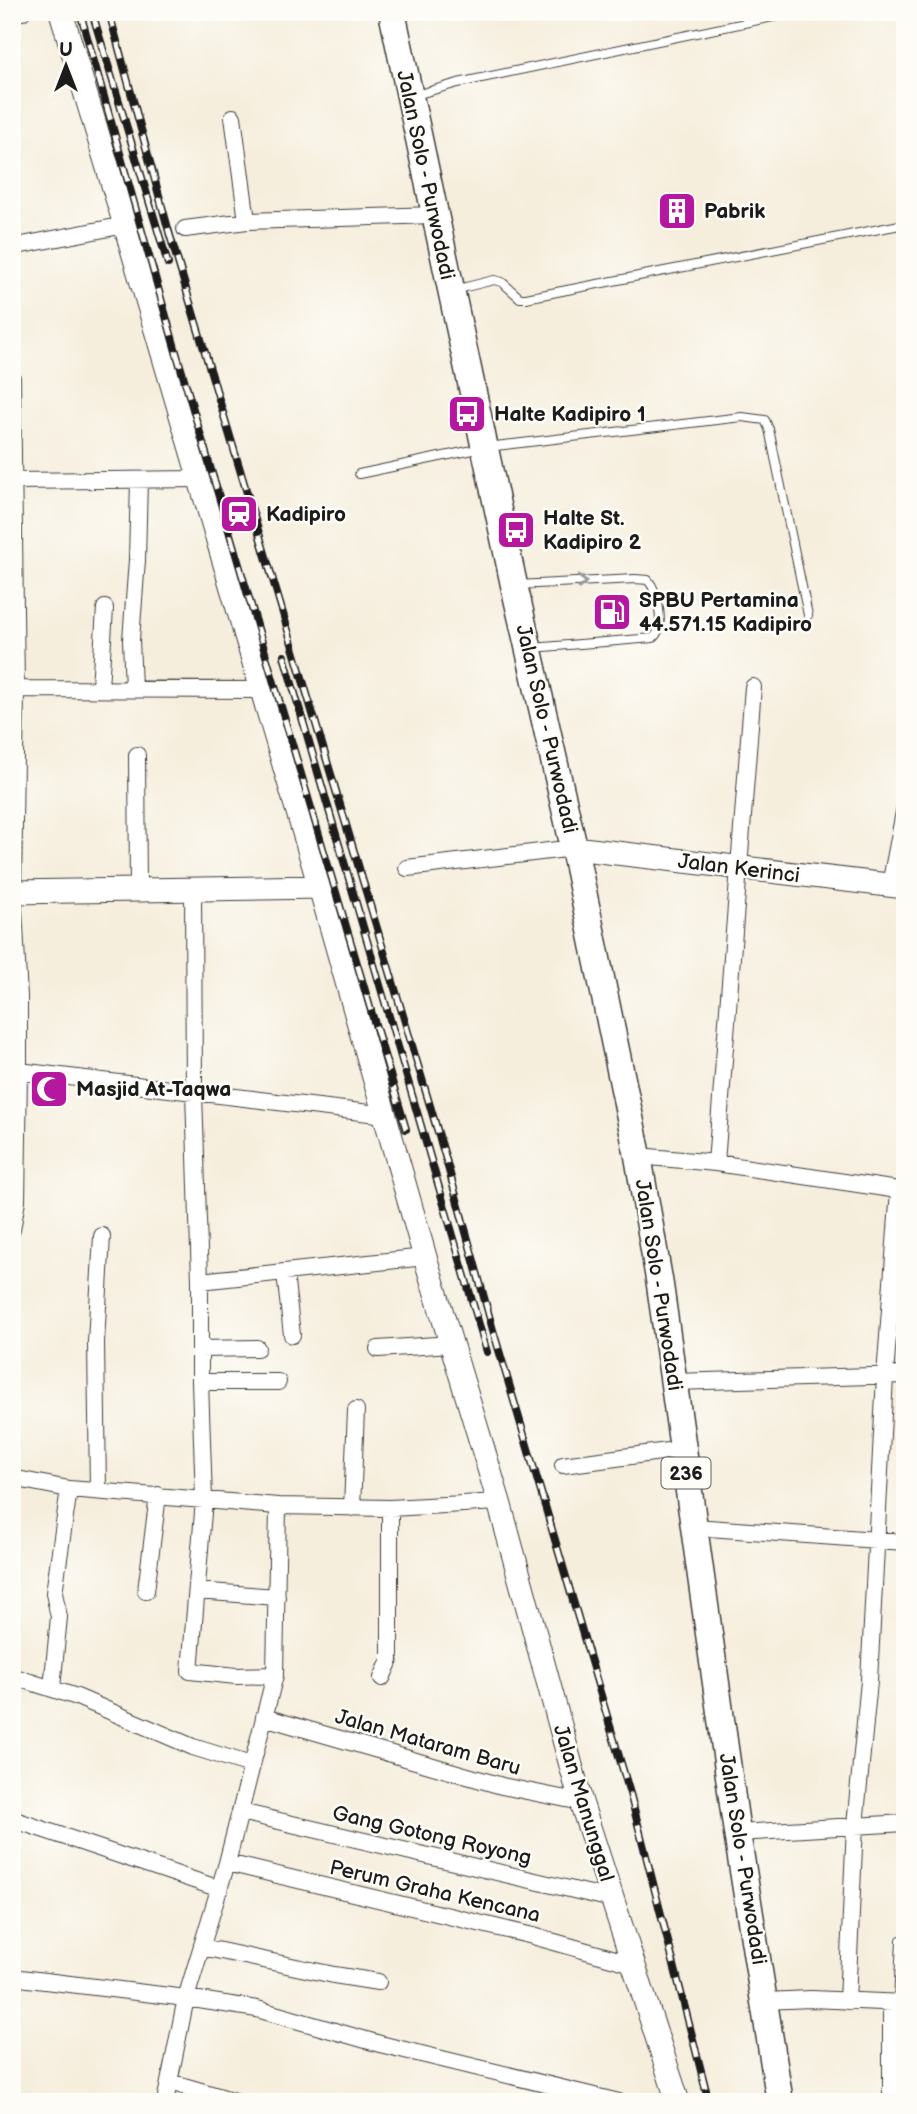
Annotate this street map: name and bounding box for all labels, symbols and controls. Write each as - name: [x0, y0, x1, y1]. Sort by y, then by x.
- north arrow: [32, 32, 102, 102]
- text: U: [59, 39, 73, 62]
- street label: Jalan Solo - Purwodadi: [391, 68, 460, 282]
- building icon: Pabrik: [656, 190, 698, 232]
- place label: Pabrik: [704, 199, 765, 224]
- bus stop icon: Halte Kadipiro 1: [446, 393, 488, 435]
- place label: Halte Kadipiro 1: [494, 402, 646, 427]
- station icon: Kadipiro: [218, 493, 260, 535]
- place label: Kadipiro: [266, 502, 346, 527]
- place label: Halte St. Kadipiro 2: [543, 506, 642, 555]
- bus stop icon: Halte St. Kadipiro 2: [495, 509, 537, 551]
- one-way arrow: [577, 574, 588, 589]
- place label: SPBU Pertamina 44.571.15 Kadipiro: [639, 588, 812, 637]
- fuel station icon: SPBU Pertamina 44.571.15 Kadipiro: [591, 591, 633, 633]
- street label: Jalan Solo - Purwodadi: [510, 622, 583, 836]
- street label: Jalan Kerinci: [677, 849, 801, 888]
- mosque icon: Masjid At-Taqwa: [28, 1068, 70, 1110]
- place label: Masjid At-Taqwa: [76, 1077, 231, 1102]
- street label: Jalan Solo - Purwodadi: [629, 1178, 688, 1393]
- road number: 236: [662, 1457, 710, 1488]
- street label: Jalan Mataram Baru: [332, 1704, 523, 1781]
- street label: Jalan Manunggal: [548, 1722, 619, 1885]
- street label: Jalan Solo - Purwodadi: [713, 1752, 772, 1967]
- street label: Gang Gotong Royong: [330, 1800, 534, 1871]
- street label: Perum Graha Kencana: [327, 1855, 543, 1928]

